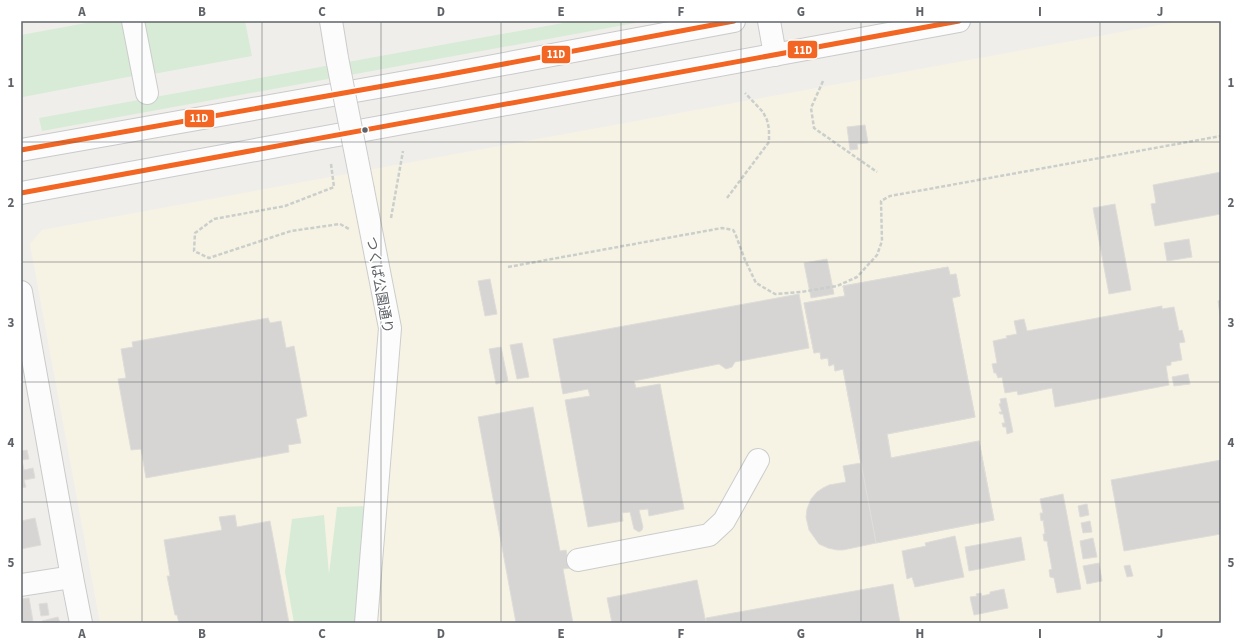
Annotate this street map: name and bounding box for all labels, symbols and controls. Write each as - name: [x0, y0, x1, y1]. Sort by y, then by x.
- text: A: [77, 3, 86, 21]
- text: B: [198, 3, 206, 21]
- text: C: [318, 3, 326, 21]
- text: D: [437, 3, 445, 21]
- text: E: [557, 3, 565, 21]
- text: F: [678, 3, 685, 21]
- text: G: [797, 3, 805, 21]
- text: H: [916, 3, 924, 21]
- text: I: [1038, 3, 1042, 21]
- text: J: [1157, 3, 1163, 21]
- line badge: 11D: [787, 40, 818, 59]
- text: 11D: [794, 43, 812, 58]
- line badge: 11D: [541, 45, 571, 64]
- text: 11D: [547, 47, 565, 62]
- text: 1: [8, 74, 15, 92]
- text: 1: [1228, 74, 1235, 92]
- line badge: 11D: [184, 109, 215, 128]
- text: 11D: [190, 111, 208, 126]
- unlabelled marker: [360, 125, 370, 135]
- text: 2: [8, 194, 15, 212]
- text: 2: [1228, 194, 1235, 212]
- street label: つくば公園通り: [361, 235, 397, 335]
- text: 3: [8, 314, 15, 332]
- text: 3: [1228, 314, 1235, 332]
- text: 4: [8, 434, 15, 452]
- text: 4: [1228, 434, 1235, 452]
- text: 5: [8, 554, 15, 572]
- text: 5: [1228, 554, 1235, 572]
- text: A: [77, 625, 86, 643]
- text: B: [198, 625, 206, 643]
- text: C: [318, 625, 326, 643]
- text: D: [437, 625, 445, 643]
- text: E: [557, 625, 565, 643]
- text: F: [678, 625, 685, 643]
- text: G: [797, 625, 805, 643]
- text: H: [916, 625, 924, 643]
- text: I: [1038, 625, 1042, 643]
- text: J: [1157, 625, 1163, 643]

